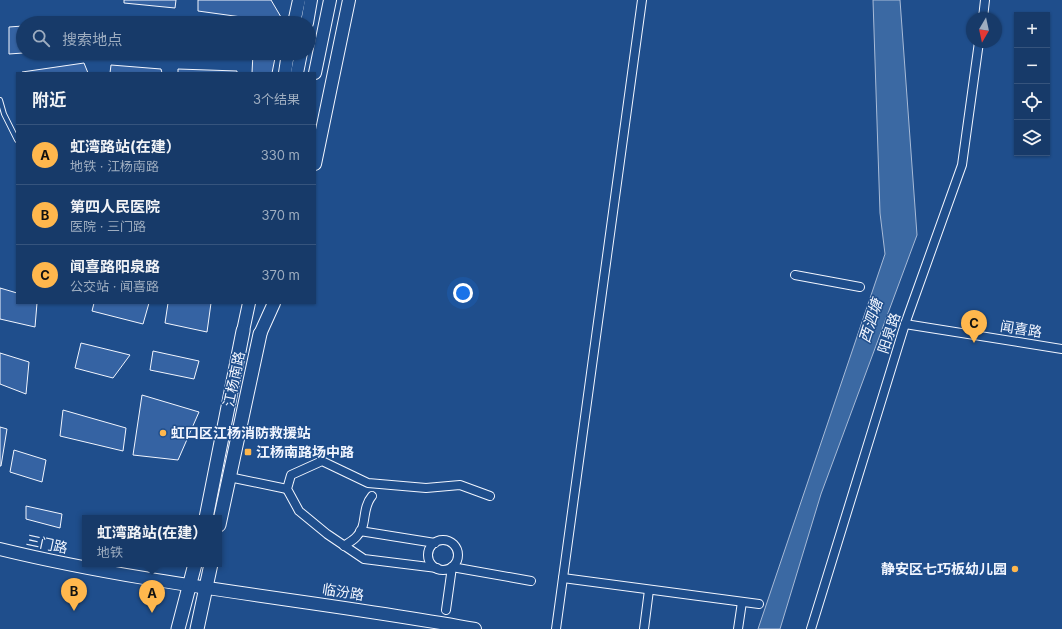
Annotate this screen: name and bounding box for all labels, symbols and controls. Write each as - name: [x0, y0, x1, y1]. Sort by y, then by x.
- north arrow: [966, 12, 1002, 48]
- map controls: [1014, 12, 1050, 156]
- button: +: [1014, 12, 1050, 48]
- search box: [16, 16, 316, 60]
- icon: search: [30, 27, 52, 49]
- text: 搜索地点: [62, 30, 122, 49]
- button: −: [1014, 48, 1050, 84]
- button: locate: [1014, 84, 1050, 120]
- text: 附近: [32, 90, 66, 110]
- text: 3个结果: [253, 91, 300, 107]
- button: layers: [1014, 120, 1050, 156]
- text: 虹湾路站(在建）: [70, 137, 181, 156]
- text: A: [40, 147, 50, 163]
- text: 330 m: [261, 147, 300, 163]
- text: 地铁 · 江杨南路: [70, 158, 159, 174]
- text: 第四人民医院: [70, 197, 160, 216]
- text: B: [41, 207, 49, 223]
- text: 370 m: [262, 207, 300, 223]
- text: 医院 · 三门路: [70, 218, 146, 234]
- text: 闻喜路阳泉路: [70, 257, 160, 276]
- text: C: [40, 267, 50, 283]
- text: 370 m: [262, 267, 300, 283]
- text: 公交站 · 闻喜路: [70, 278, 159, 294]
- your location: [453, 283, 473, 303]
- water label: 西泗塘: [855, 294, 887, 345]
- street label: 阳泉路: [874, 310, 903, 355]
- pin: C: [961, 310, 987, 343]
- street label: 闻喜路: [999, 317, 1043, 340]
- street label: 江杨南路: [219, 350, 248, 408]
- place label: 虹口区江杨消防救援站: [171, 424, 311, 441]
- marker: 虹口区江杨消防救援站: [158, 428, 168, 438]
- place label: 江杨南路场中路: [256, 443, 354, 460]
- marker: 江杨南路场中路: [243, 447, 253, 457]
- popup: [82, 515, 222, 567]
- text: 虹湾路站(在建）: [97, 523, 207, 542]
- street label: 三门路: [25, 531, 69, 556]
- text: 地铁: [97, 544, 123, 560]
- place label: 静安区七巧板幼儿园: [881, 560, 1007, 577]
- marker: 静安区七巧板幼儿园: [1010, 564, 1020, 574]
- pin: B: [61, 578, 87, 611]
- pin: A: [139, 580, 165, 613]
- street label: 临汾路: [321, 580, 365, 603]

